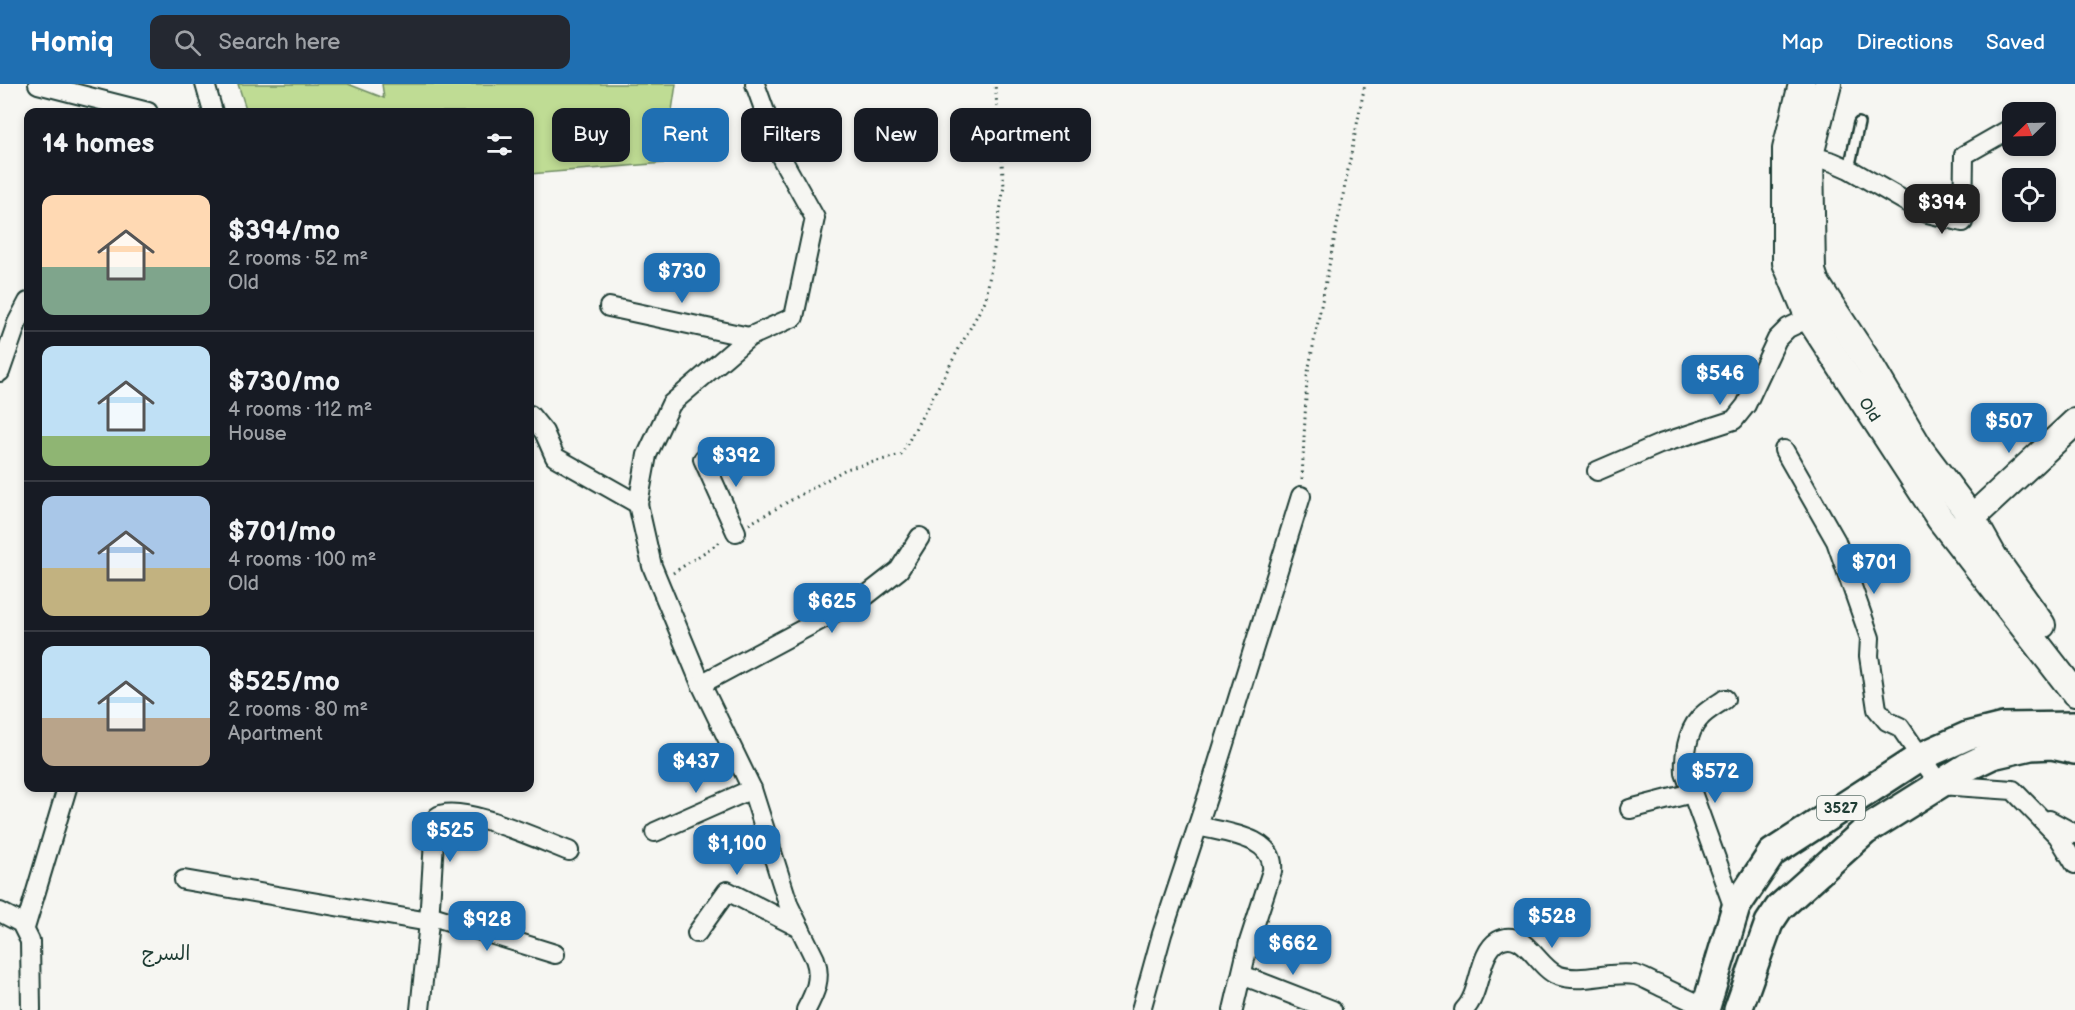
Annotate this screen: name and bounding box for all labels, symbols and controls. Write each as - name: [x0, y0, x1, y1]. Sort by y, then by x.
- search box: [150, 15, 570, 69]
- text: Homiq: [30, 26, 114, 59]
- icon: search: [171, 26, 204, 59]
- text: Search here: [219, 29, 340, 56]
- text: Map: [1781, 30, 1824, 55]
- text: Directions: [1857, 30, 1953, 55]
- text: Saved: [1986, 30, 2045, 55]
- north arrow: [2002, 102, 2056, 156]
- map controls: [2002, 102, 2056, 222]
- chip: Buy: [552, 108, 630, 162]
- chip: Rent: [642, 108, 729, 162]
- chip: Filters: [741, 108, 842, 162]
- chip: New: [854, 108, 938, 162]
- chip: Apartment: [950, 108, 1091, 162]
- icon: filters: [483, 128, 516, 161]
- text: 14 homes: [42, 129, 154, 160]
- button: locate: [2002, 168, 2056, 222]
- pin: $394: [1906, 184, 1978, 235]
- text: $394: [1918, 191, 1966, 215]
- text: $394/mo: [228, 216, 340, 247]
- icon: home: [90, 219, 162, 291]
- text: 2 rooms · 52 m²: [228, 247, 368, 271]
- pin: $730: [646, 253, 718, 304]
- text: $730: [658, 260, 706, 284]
- text: Old: [228, 271, 259, 295]
- pin: $546: [1684, 355, 1756, 406]
- text: $546: [1696, 362, 1744, 386]
- text: $730/mo: [228, 367, 340, 398]
- icon: home: [90, 370, 162, 442]
- street label: Old: [1854, 394, 1884, 426]
- text: 4 rooms · 112 m²: [228, 398, 372, 422]
- pin: $507: [1973, 403, 2045, 454]
- text: $507: [1985, 410, 2033, 434]
- text: House: [228, 422, 287, 446]
- pin: $392: [700, 437, 772, 488]
- text: $392: [712, 444, 760, 468]
- text: $701/mo: [228, 517, 336, 548]
- icon: home: [90, 520, 162, 592]
- pin: $701: [1838, 544, 1910, 595]
- text: 4 rooms · 100 m²: [228, 548, 376, 572]
- text: $701: [1851, 551, 1897, 575]
- text: Old: [228, 572, 259, 596]
- pin: $625: [796, 583, 868, 634]
- text: $625: [808, 590, 856, 614]
- text: $525/mo: [228, 667, 340, 698]
- icon: home: [90, 670, 162, 742]
- text: 2 rooms · 80 m²: [228, 698, 368, 722]
- text: Apartment: [228, 722, 323, 746]
- pin: $437: [660, 743, 732, 794]
- text: $437: [672, 750, 720, 774]
- pin: $572: [1679, 753, 1751, 804]
- text: $572: [1691, 760, 1739, 784]
- road number: 3527: [1817, 796, 1865, 820]
- pin: $525: [414, 812, 486, 863]
- text: $525: [426, 819, 474, 843]
- pin: $1,100: [688, 825, 786, 876]
- text: $1,100: [707, 832, 767, 856]
- pin: $528: [1516, 898, 1588, 949]
- pin: $928: [451, 901, 523, 952]
- text: $528: [1528, 905, 1576, 929]
- text: $928: [463, 908, 511, 932]
- pin: $662: [1257, 925, 1329, 976]
- text: $662: [1268, 932, 1318, 956]
- district label: السرج: [142, 942, 190, 967]

